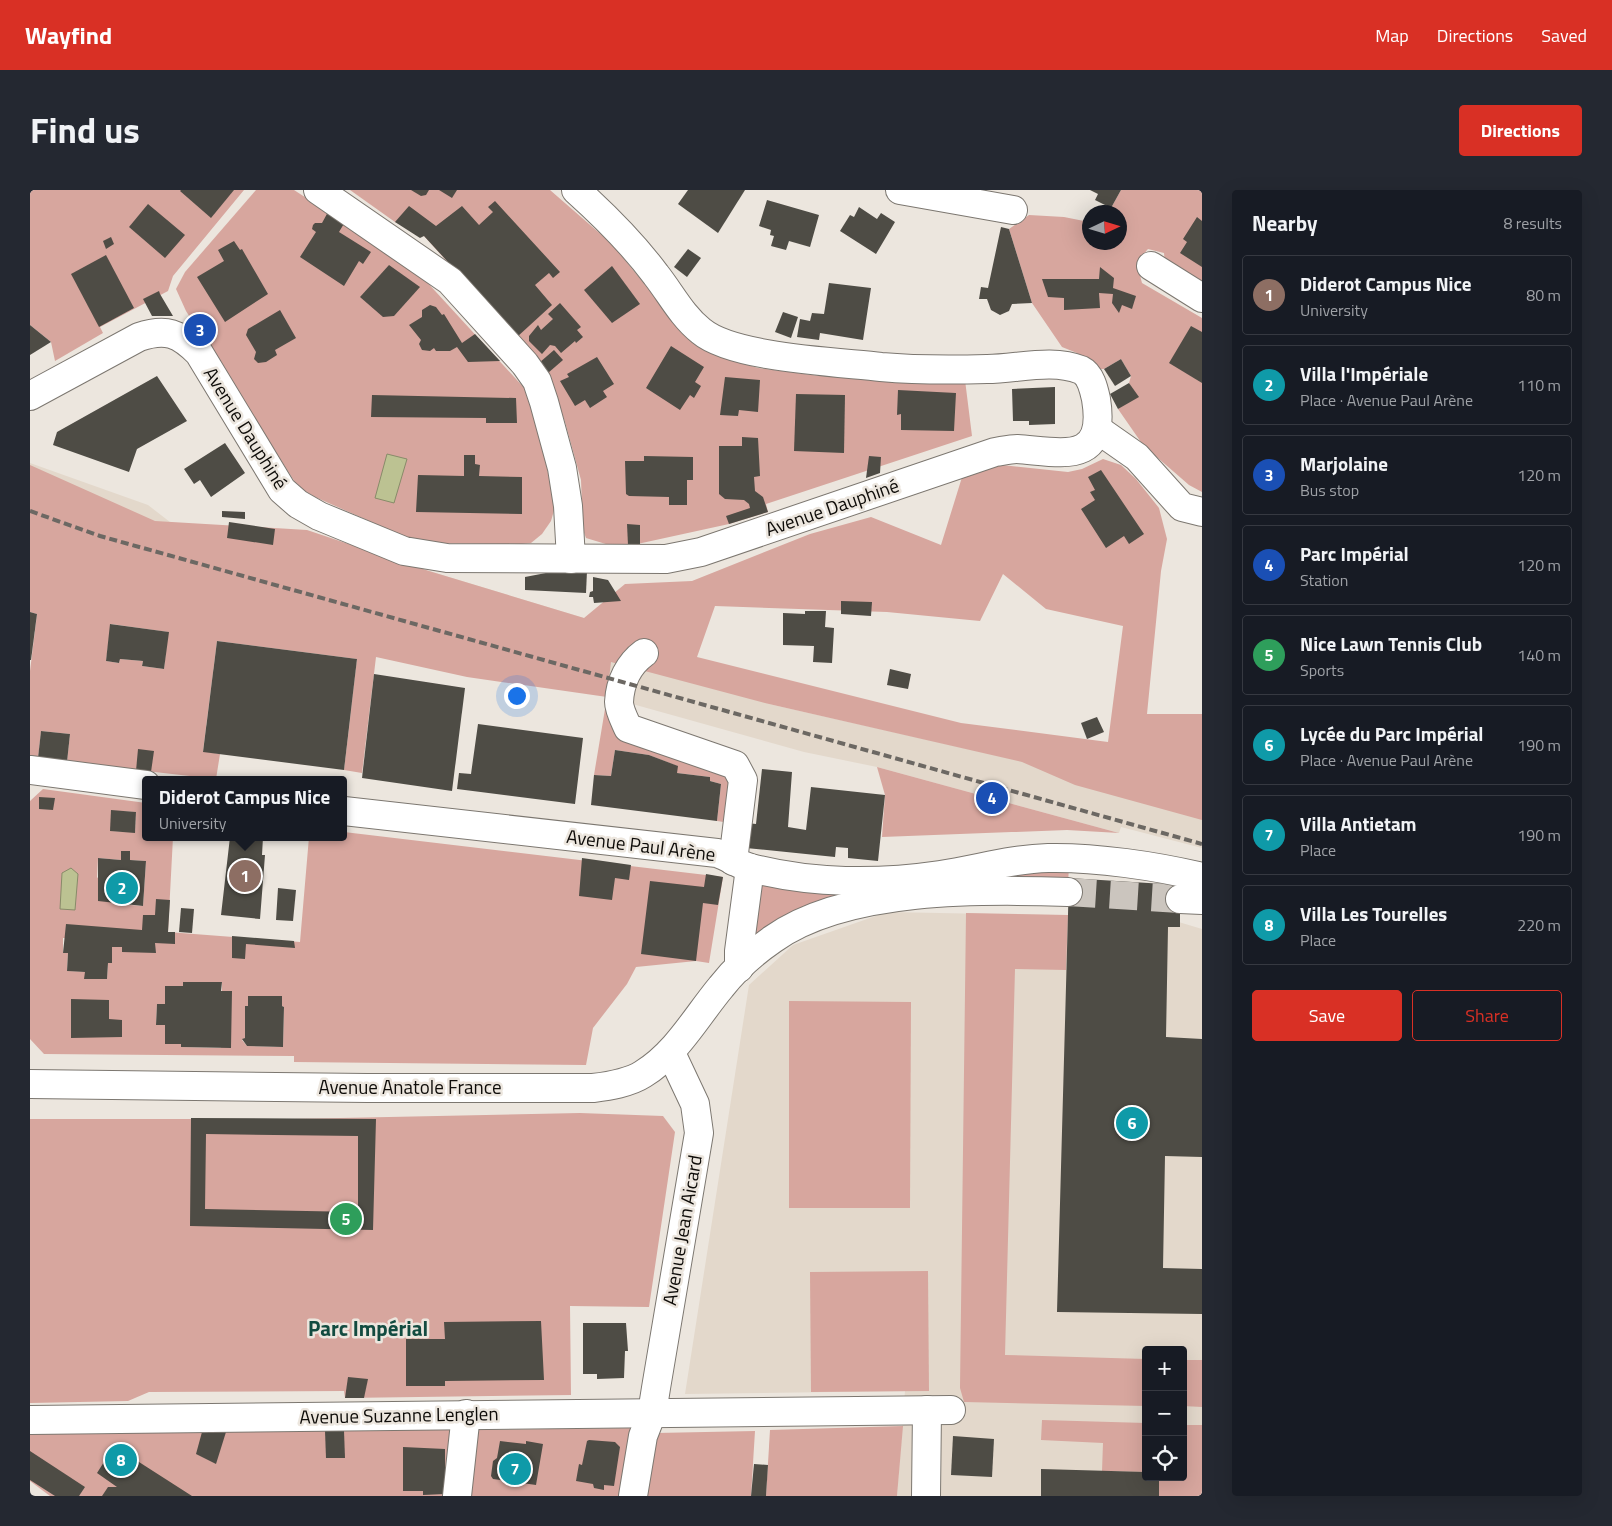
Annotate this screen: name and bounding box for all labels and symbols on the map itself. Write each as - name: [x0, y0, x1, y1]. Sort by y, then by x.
- north arrow: [1082, 205, 1127, 250]
- pin: 3: [184, 311, 216, 349]
- street label: Avenue Dauphiné: [197, 361, 296, 495]
- street label: Avenue Dauphiné: [761, 470, 903, 543]
- your location: [504, 683, 530, 709]
- pin: 4: [976, 779, 1008, 817]
- street label: Avenue Paul Arène: [565, 821, 717, 868]
- pin: 1: [229, 857, 261, 895]
- pin: 2: [106, 869, 138, 907]
- street label: Avenue Anatole France: [318, 1072, 502, 1101]
- pin: 6: [1116, 1104, 1148, 1142]
- street label: Avenue Jean Aicard: [654, 1152, 709, 1307]
- pin: 5: [330, 1200, 362, 1238]
- district label: Parc Impérial: [308, 1312, 428, 1344]
- street label: Avenue Suzanne Lenglen: [299, 1398, 499, 1431]
- pin: 8: [105, 1441, 137, 1479]
- pin: 7: [499, 1450, 531, 1488]

